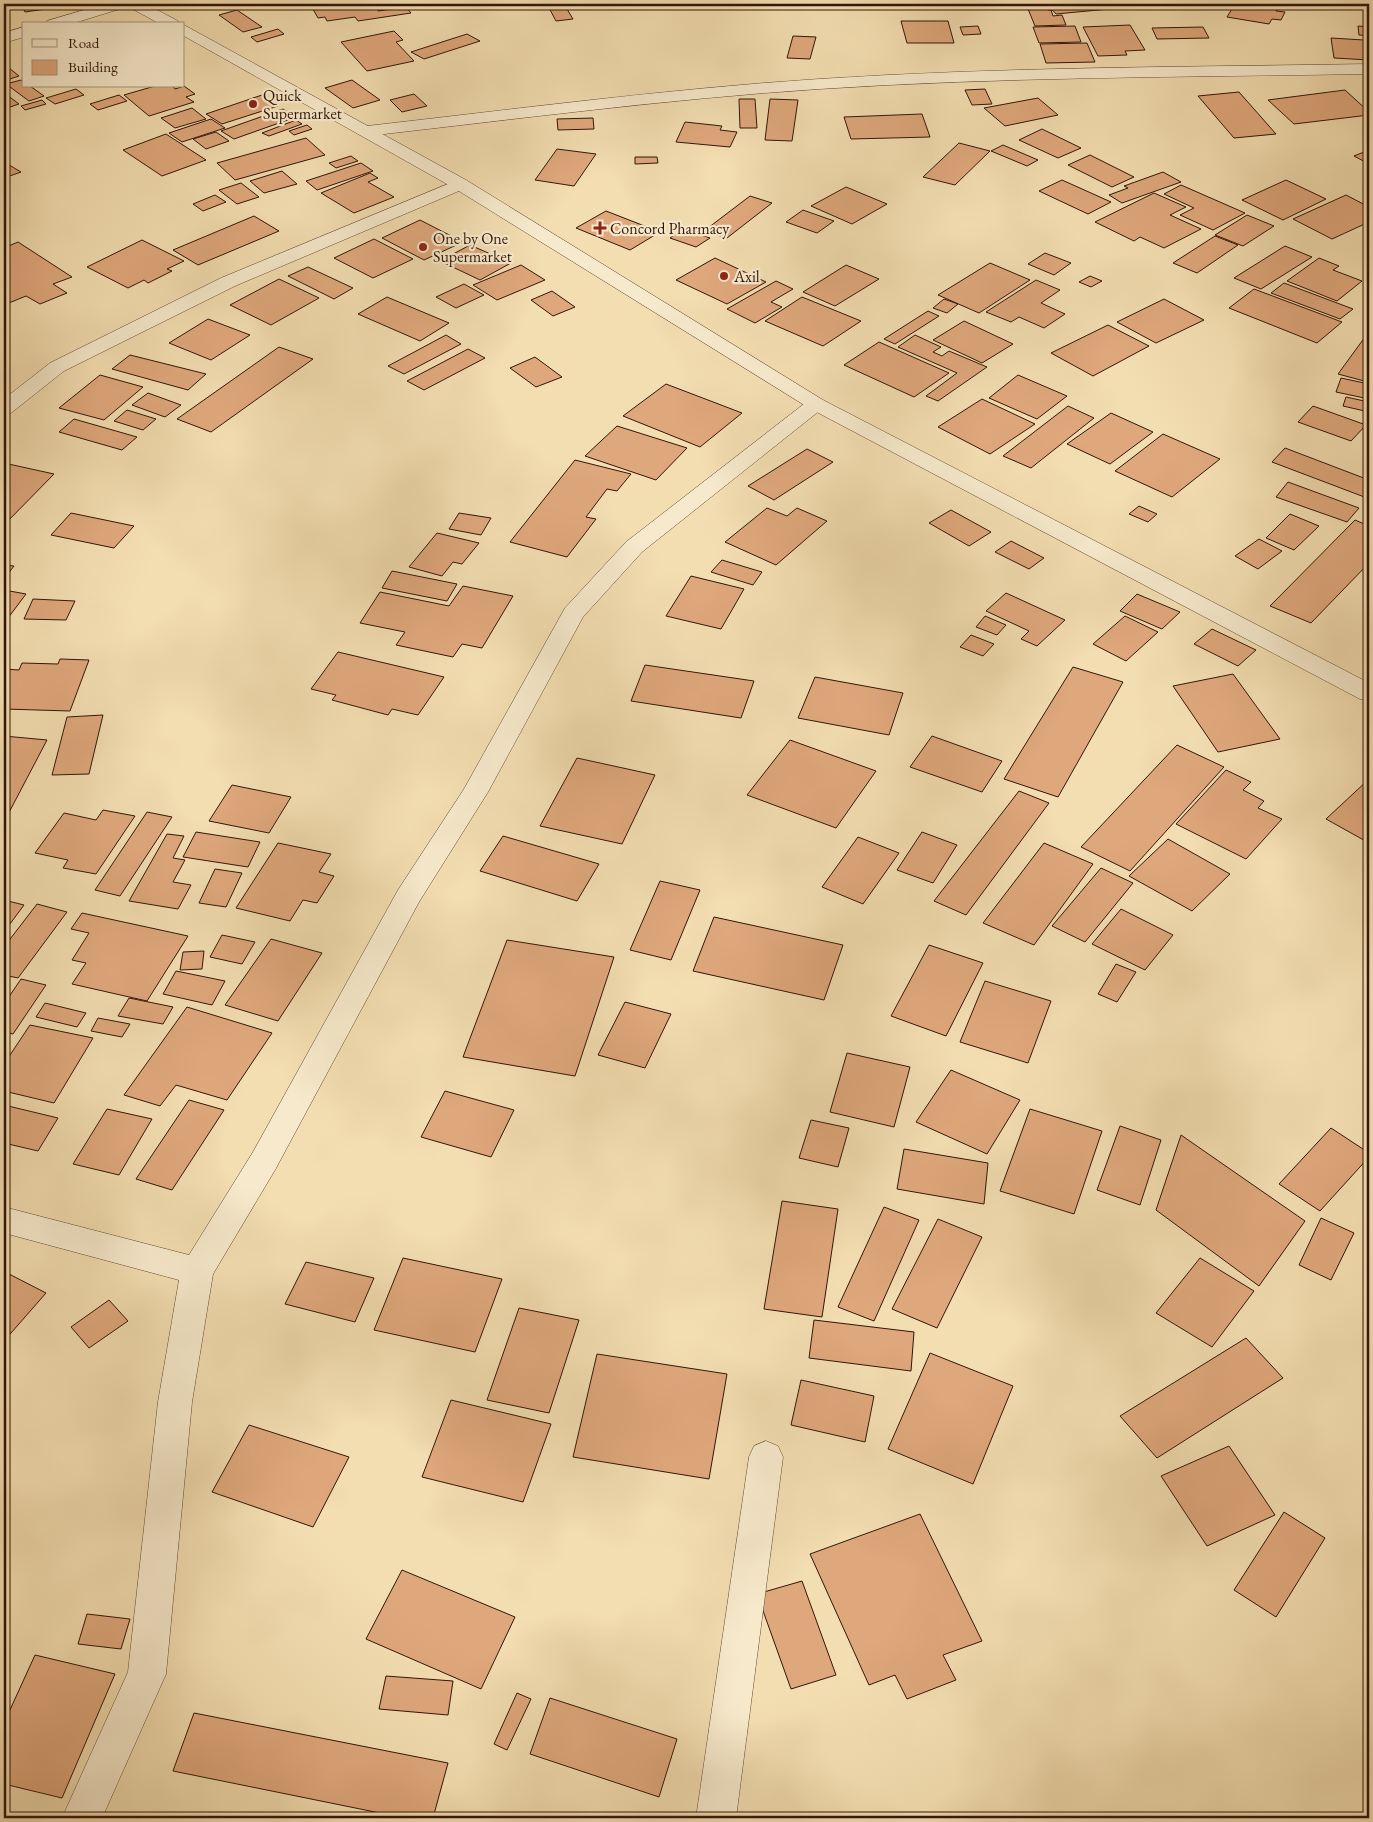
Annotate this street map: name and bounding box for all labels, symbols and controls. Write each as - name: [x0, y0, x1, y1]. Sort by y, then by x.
- legend: [22, 22, 185, 88]
- text: Road: [68, 33, 100, 52]
- text: Building: [68, 57, 118, 76]
- place label: Quick Supermarket: [263, 85, 342, 124]
- marker: Quick Supermarket: [247, 98, 259, 110]
- place label: Concord Pharmacy: [610, 218, 730, 239]
- marker: Concord Pharmacy: [594, 222, 606, 234]
- place label: One by One Supermarket: [433, 228, 512, 267]
- marker: One by One Supermarket: [417, 241, 429, 253]
- place label: Axil: [733, 266, 760, 287]
- marker: Axil: [718, 270, 730, 282]

